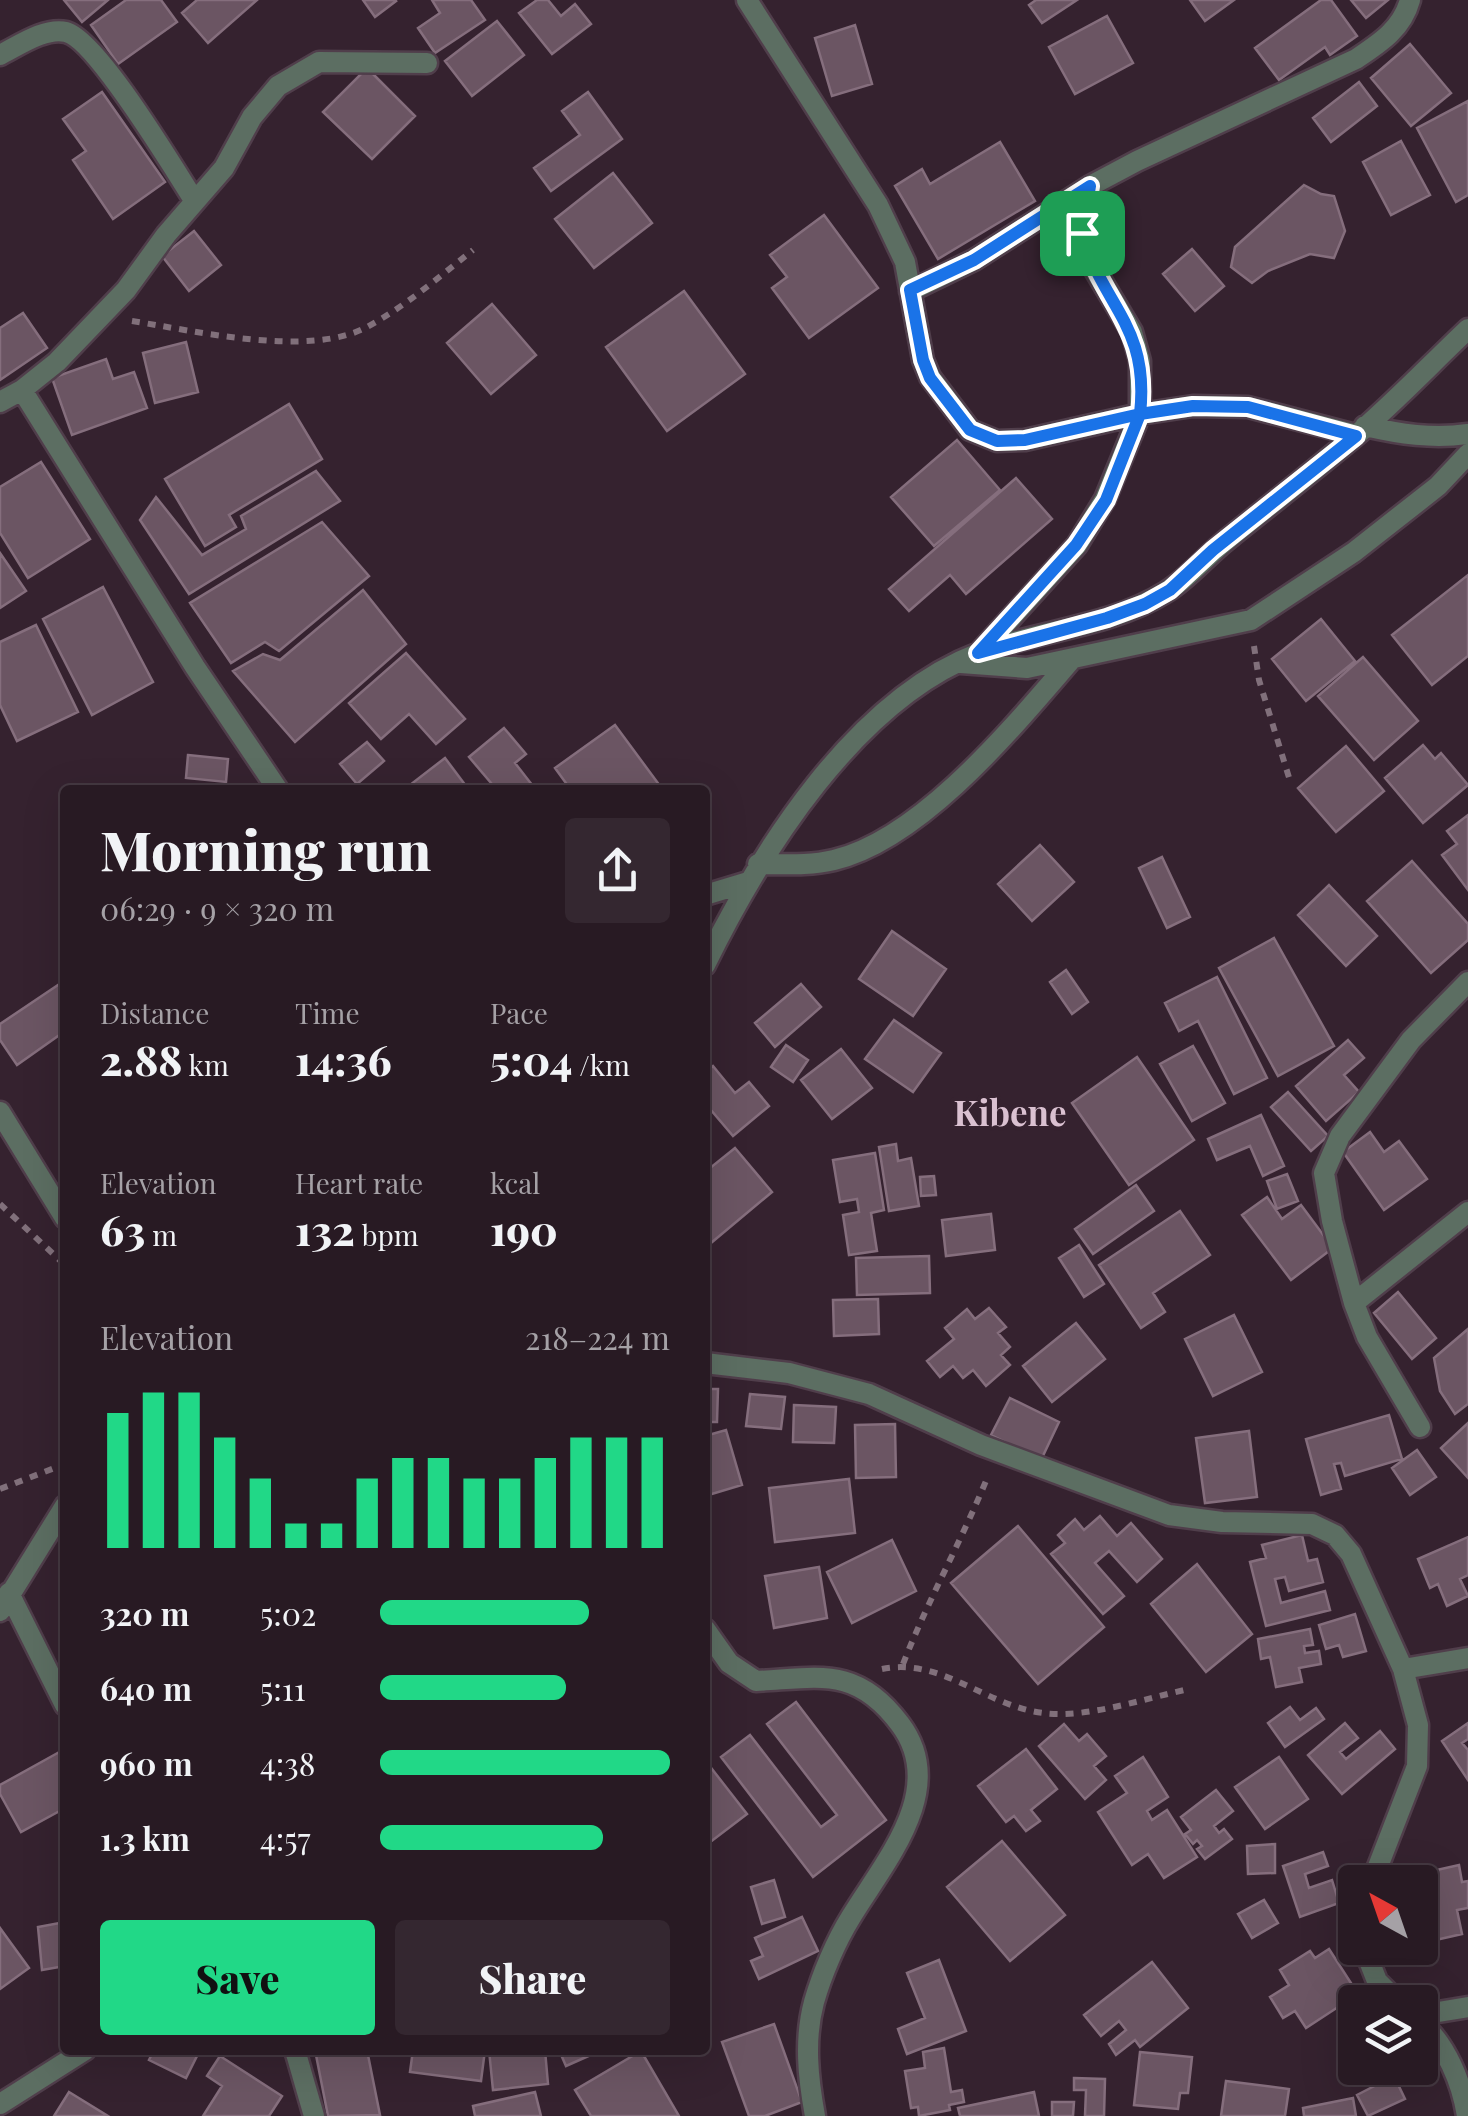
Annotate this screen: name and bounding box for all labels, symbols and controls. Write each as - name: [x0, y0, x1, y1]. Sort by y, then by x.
- pin: [1040, 191, 1125, 276]
- icon: arrive: [1055, 206, 1110, 261]
- text: Morning run: [100, 811, 431, 885]
- button: share: [565, 818, 670, 923]
- text: 06:29 · 9 × 320 m: [100, 886, 334, 929]
- text: Distance: [100, 994, 209, 1031]
- text: Time: [295, 994, 360, 1031]
- text: Pace: [490, 994, 548, 1031]
- text: 2.88: [100, 1031, 182, 1087]
- text: 14:36: [295, 1031, 392, 1087]
- text: 5:04: [490, 1031, 572, 1087]
- text: km: [182, 1046, 229, 1083]
- text: /km: [572, 1046, 630, 1083]
- district label: Kibene: [953, 1088, 1067, 1135]
- text: Elevation: [100, 1164, 216, 1201]
- text: Heart rate: [295, 1164, 423, 1201]
- text: kcal: [490, 1164, 540, 1201]
- text: 63: [100, 1201, 145, 1257]
- text: 132: [295, 1201, 355, 1257]
- text: 190: [490, 1201, 558, 1257]
- text: m: [145, 1216, 177, 1253]
- text: bpm: [355, 1216, 419, 1253]
- text: Elevation: [100, 1315, 233, 1358]
- text: 218–224 m: [525, 1315, 670, 1358]
- text: 320 m: [100, 1591, 189, 1634]
- text: 5:02: [260, 1591, 316, 1634]
- text: 640 m: [100, 1666, 192, 1709]
- text: 5:11: [260, 1666, 305, 1709]
- text: 960 m: [100, 1741, 193, 1784]
- text: 4:38: [260, 1741, 315, 1784]
- text: 1.3 km: [100, 1816, 190, 1859]
- text: 4:57: [260, 1816, 311, 1859]
- north arrow: [1338, 1865, 1438, 1965]
- map controls: [1338, 1865, 1438, 2085]
- button: Save: [100, 1920, 375, 2035]
- button: Share: [395, 1920, 670, 2035]
- button: layers: [1338, 1985, 1438, 2085]

